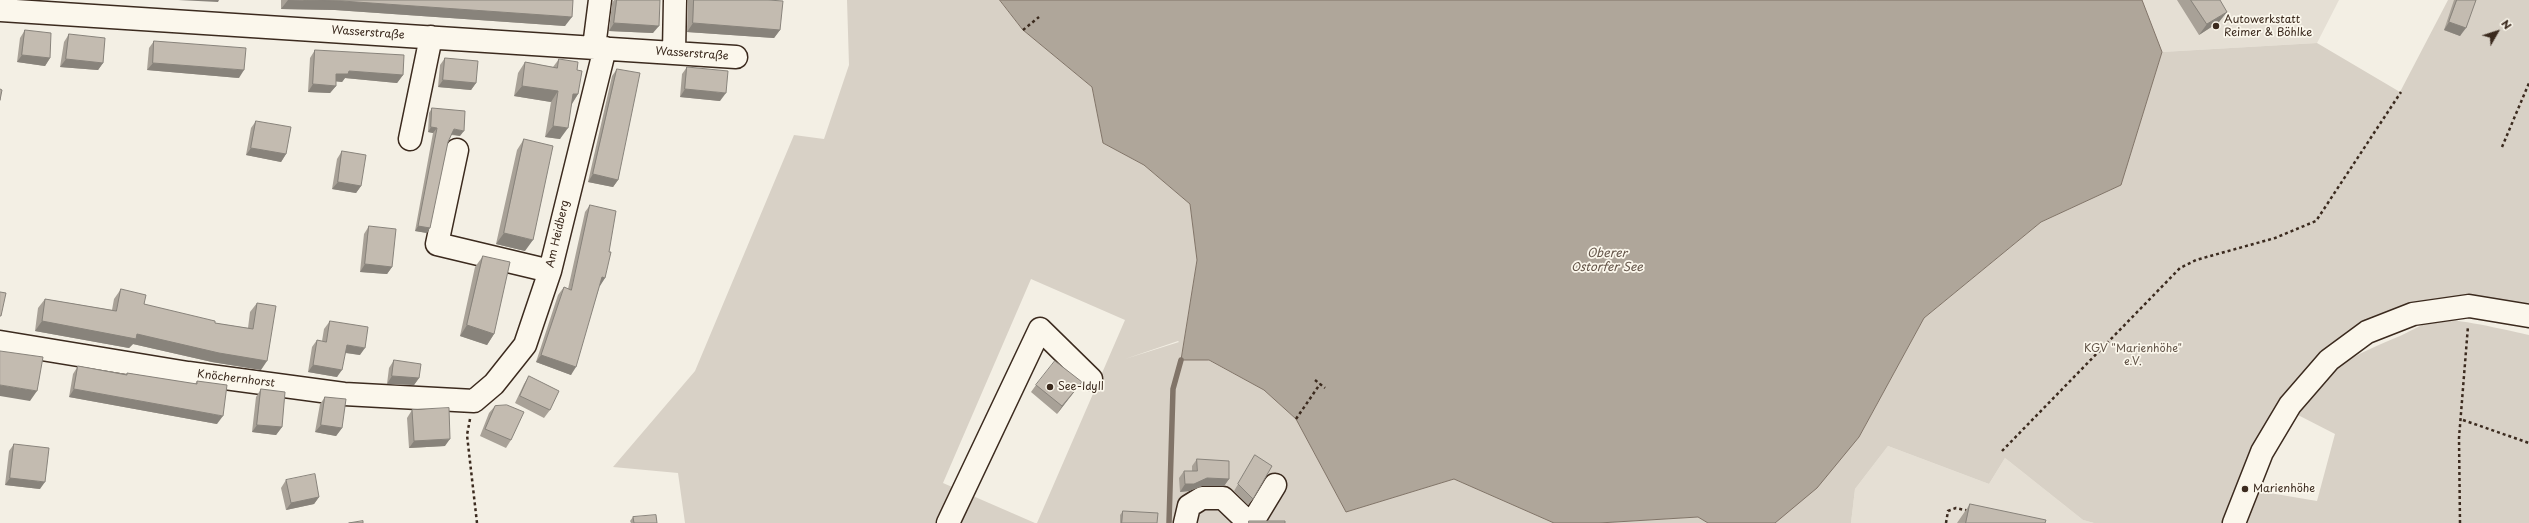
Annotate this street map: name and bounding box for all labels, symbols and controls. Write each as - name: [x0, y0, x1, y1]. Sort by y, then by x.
- north arrow: [2477, 12, 2517, 52]
- place label: Autowerkstatt Reimer & Böhlke: [2224, 13, 2312, 39]
- text: N: [2497, 15, 2516, 33]
- marker: Autowerkstatt Reimer & Böhlke: [2211, 21, 2221, 31]
- street label: Wasserstraße: [331, 24, 405, 42]
- street label: Wasserstraße: [655, 45, 729, 63]
- street label: Am Heidberg: [544, 199, 572, 269]
- water label: Oberer Ostorfer See: [1571, 247, 1643, 275]
- park label: KGV "Marienhöhe" e.V.: [2084, 342, 2182, 368]
- street label: Knöchernhorst: [196, 368, 276, 390]
- place label: See-Idyll: [1058, 380, 1104, 394]
- marker: See-Idyll: [1045, 382, 1055, 392]
- place label: Marienhöhe: [2253, 482, 2315, 496]
- marker: Marienhöhe: [2240, 484, 2250, 494]

